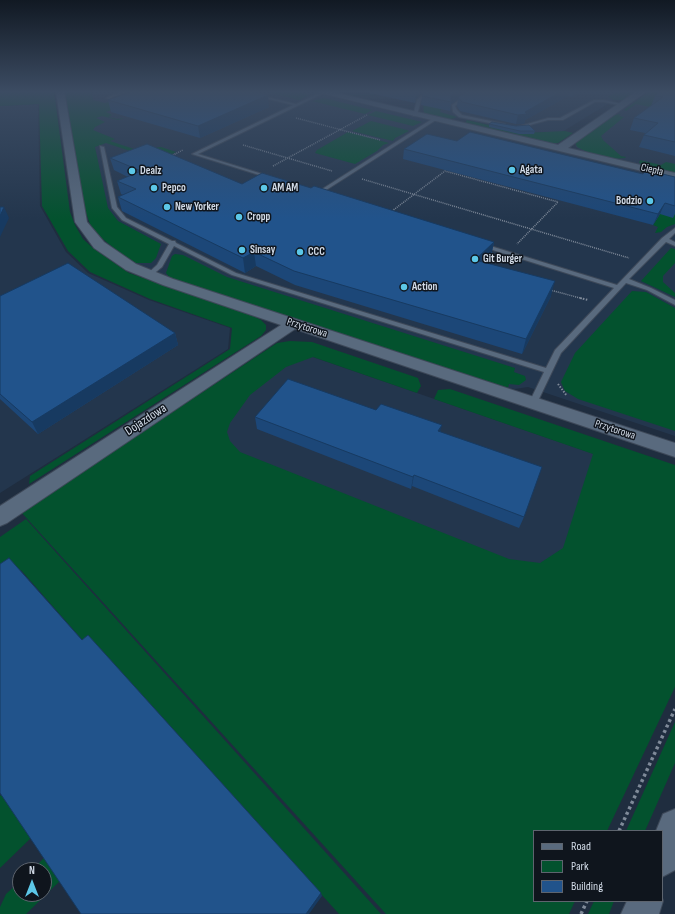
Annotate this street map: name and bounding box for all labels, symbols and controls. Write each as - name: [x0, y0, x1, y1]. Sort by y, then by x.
- street label: Ciepła: [639, 161, 665, 179]
- place label: Agata: [520, 163, 542, 177]
- place label: Dealz: [140, 164, 161, 178]
- marker: Agata: [507, 165, 517, 175]
- marker: Dealz: [127, 166, 137, 176]
- place label: Pepco: [162, 181, 186, 195]
- place label: AM AM: [272, 181, 298, 195]
- marker: Pepco: [149, 183, 159, 193]
- marker: AM AM: [259, 183, 269, 193]
- place label: Bodzio: [616, 194, 642, 208]
- marker: Bodzio: [645, 196, 655, 206]
- place label: New Yorker: [175, 200, 219, 214]
- marker: New Yorker: [162, 202, 172, 212]
- place label: Cropp: [247, 210, 270, 224]
- marker: Cropp: [234, 212, 244, 222]
- place label: Sinsay: [250, 243, 275, 257]
- marker: Sinsay: [237, 245, 247, 255]
- place label: CCC: [308, 245, 325, 259]
- marker: CCC: [295, 247, 305, 257]
- place label: Git Burger: [483, 252, 522, 266]
- marker: Git Burger: [470, 254, 480, 264]
- place label: Action: [412, 280, 437, 294]
- marker: Action: [399, 282, 409, 292]
- street label: Przytorowa: [285, 315, 329, 341]
- street label: Dojazdowa: [122, 401, 170, 439]
- street label: Przytorowa: [593, 417, 637, 443]
- legend: [533, 830, 663, 902]
- text: Road: [571, 839, 591, 854]
- text: Park: [571, 859, 589, 874]
- north arrow: [12, 862, 52, 902]
- text: N: [29, 864, 35, 877]
- text: Building: [571, 879, 603, 894]

